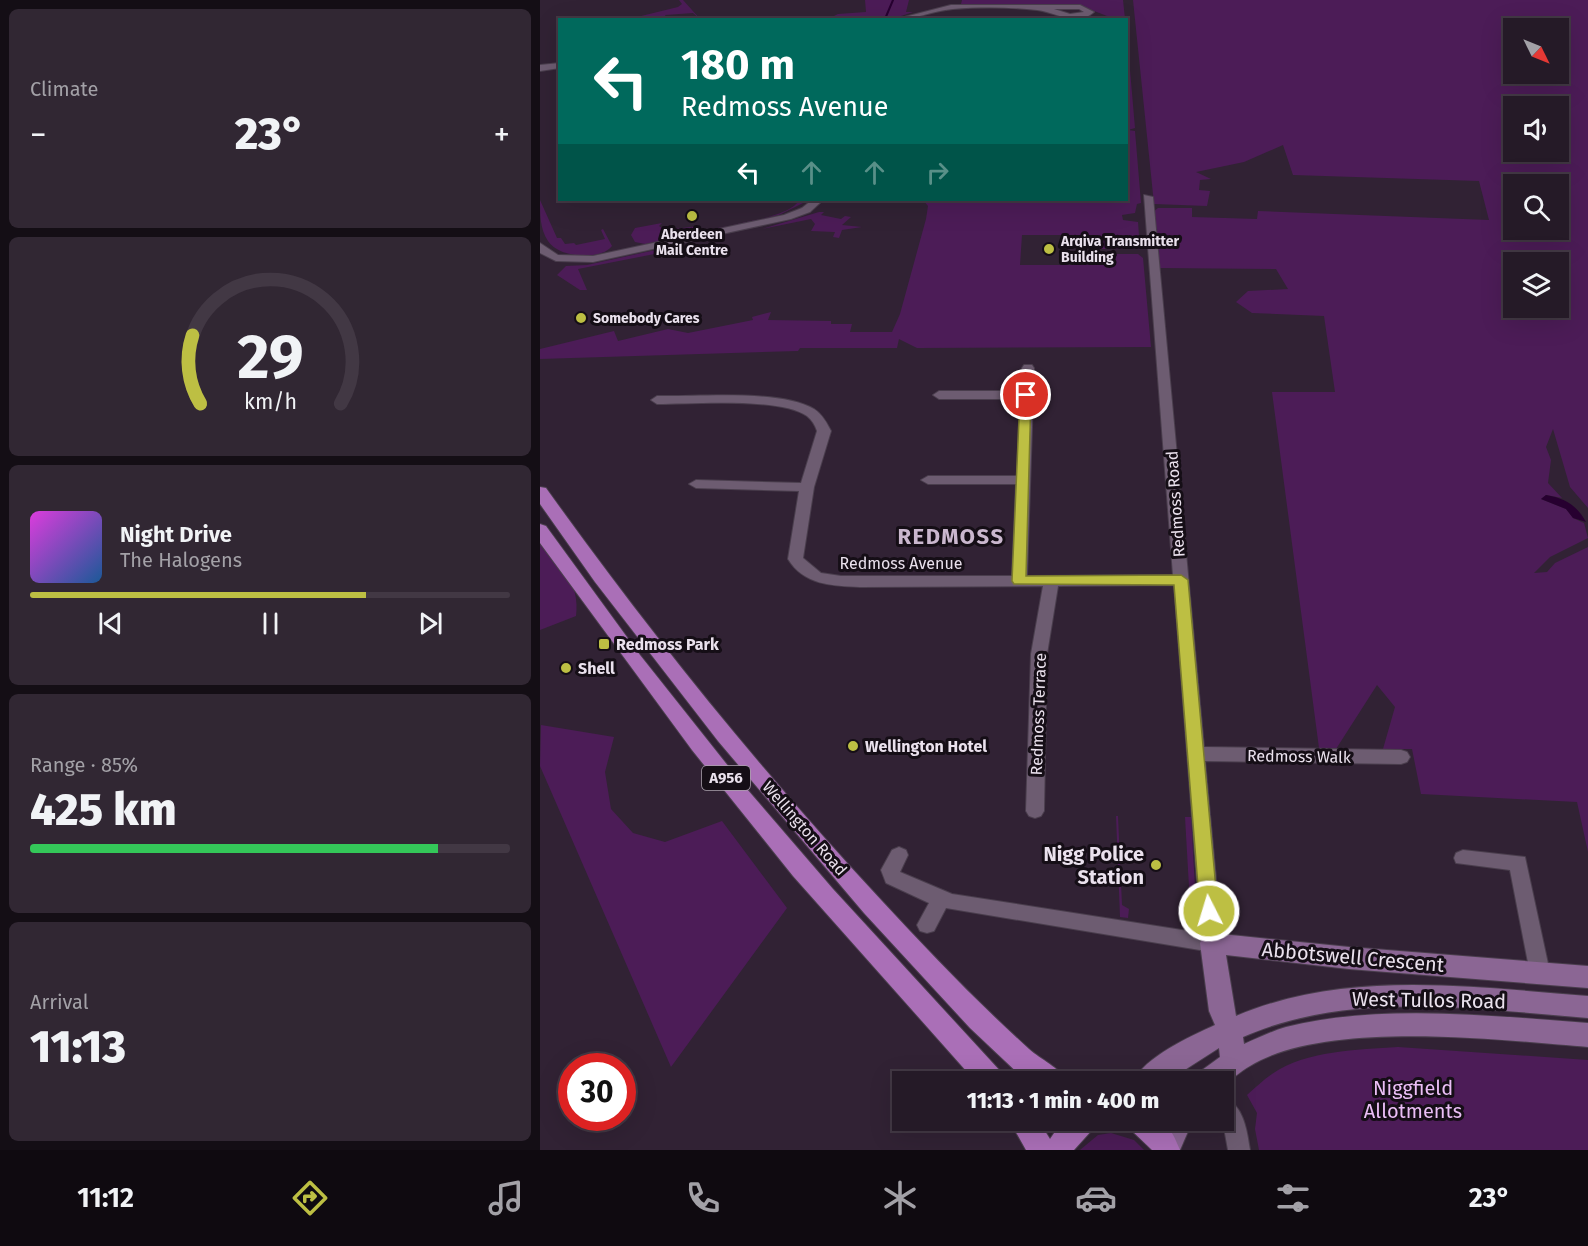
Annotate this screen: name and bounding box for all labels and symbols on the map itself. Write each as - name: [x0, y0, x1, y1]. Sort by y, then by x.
- north arrow: [1503, 18, 1569, 84]
- marker: Aberdeen Mail Centre: [685, 209, 699, 223]
- place label: Aberdeen Mail Centre: [656, 226, 728, 259]
- place label: Arqiva Transmitter Building: [1060, 233, 1180, 266]
- marker: Arqiva Transmitter Building: [1042, 242, 1056, 256]
- place label: Somebody Cares: [593, 310, 700, 327]
- marker: Somebody Cares: [574, 311, 588, 325]
- pin: [1000, 369, 1051, 420]
- street label: Redmoss Road: [1162, 450, 1189, 558]
- district label: REDMOSS: [898, 523, 1004, 550]
- street label: Redmoss Avenue: [840, 554, 962, 573]
- place label: Redmoss Park: [616, 635, 719, 654]
- marker: Redmoss Park: [597, 637, 611, 651]
- street label: Redmoss Terrace: [1027, 652, 1050, 776]
- place label: Shell: [578, 659, 615, 678]
- marker: Shell: [559, 661, 573, 675]
- place label: Wellington Hotel: [865, 737, 987, 756]
- marker: Wellington Hotel: [846, 739, 860, 753]
- street label: Redmoss Walk: [1247, 746, 1352, 767]
- road number: A956: [702, 766, 750, 790]
- street label: Wellington Road: [758, 777, 851, 879]
- place label: Nigg Police Station: [1043, 842, 1144, 889]
- marker: Nigg Police Station: [1149, 858, 1163, 872]
- position arrow: [1177, 879, 1241, 943]
- street label: Abbotswell Crescent: [1261, 937, 1446, 977]
- street label: West Tullos Road: [1352, 987, 1506, 1013]
- speed limit sign: 30: [558, 1053, 636, 1131]
- park label: Niggfield Allotments: [1364, 1076, 1462, 1123]

